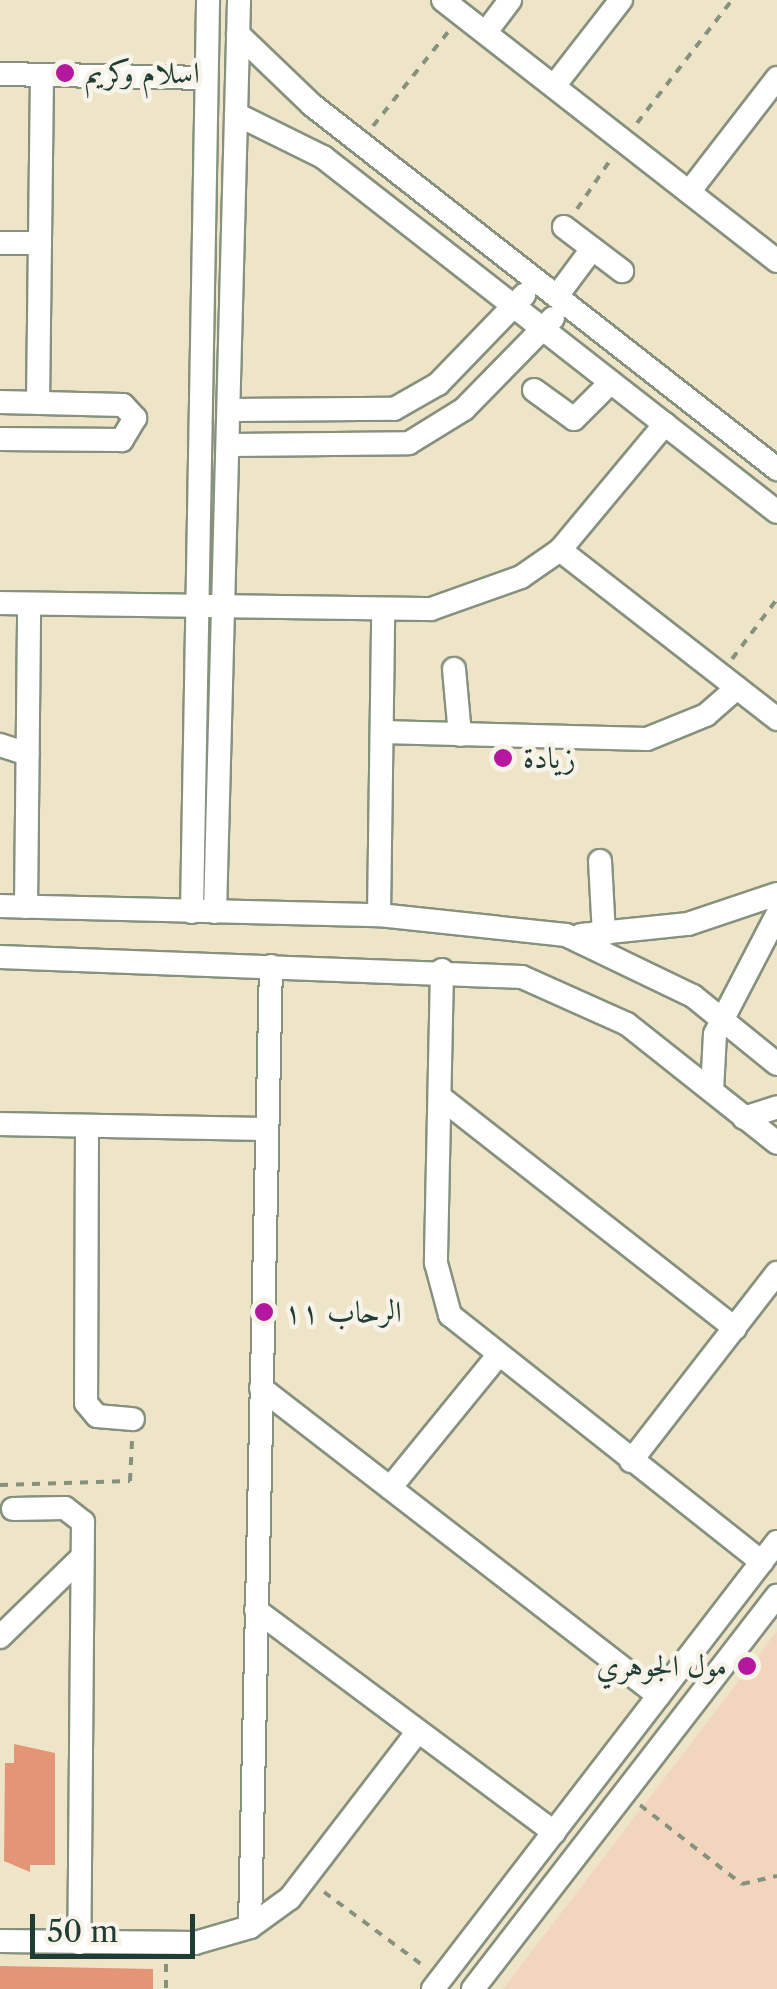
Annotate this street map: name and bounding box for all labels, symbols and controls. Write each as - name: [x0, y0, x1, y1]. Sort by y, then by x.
- place label: اسلام وكريم: [85, 55, 200, 91]
- marker: اسلام وكريم: [54, 62, 76, 84]
- place label: زيادة: [523, 740, 576, 776]
- marker: زيادة: [492, 747, 514, 769]
- place label: الرحاب ١١: [284, 1294, 402, 1330]
- marker: الرحاب ١١: [253, 1301, 275, 1323]
- place label: مول الجوهري: [596, 1648, 727, 1684]
- marker: مول الجوهري: [736, 1655, 758, 1677]
- scale bar: [35, 1894, 200, 1956]
- text: 50 m: [47, 1913, 118, 1950]

